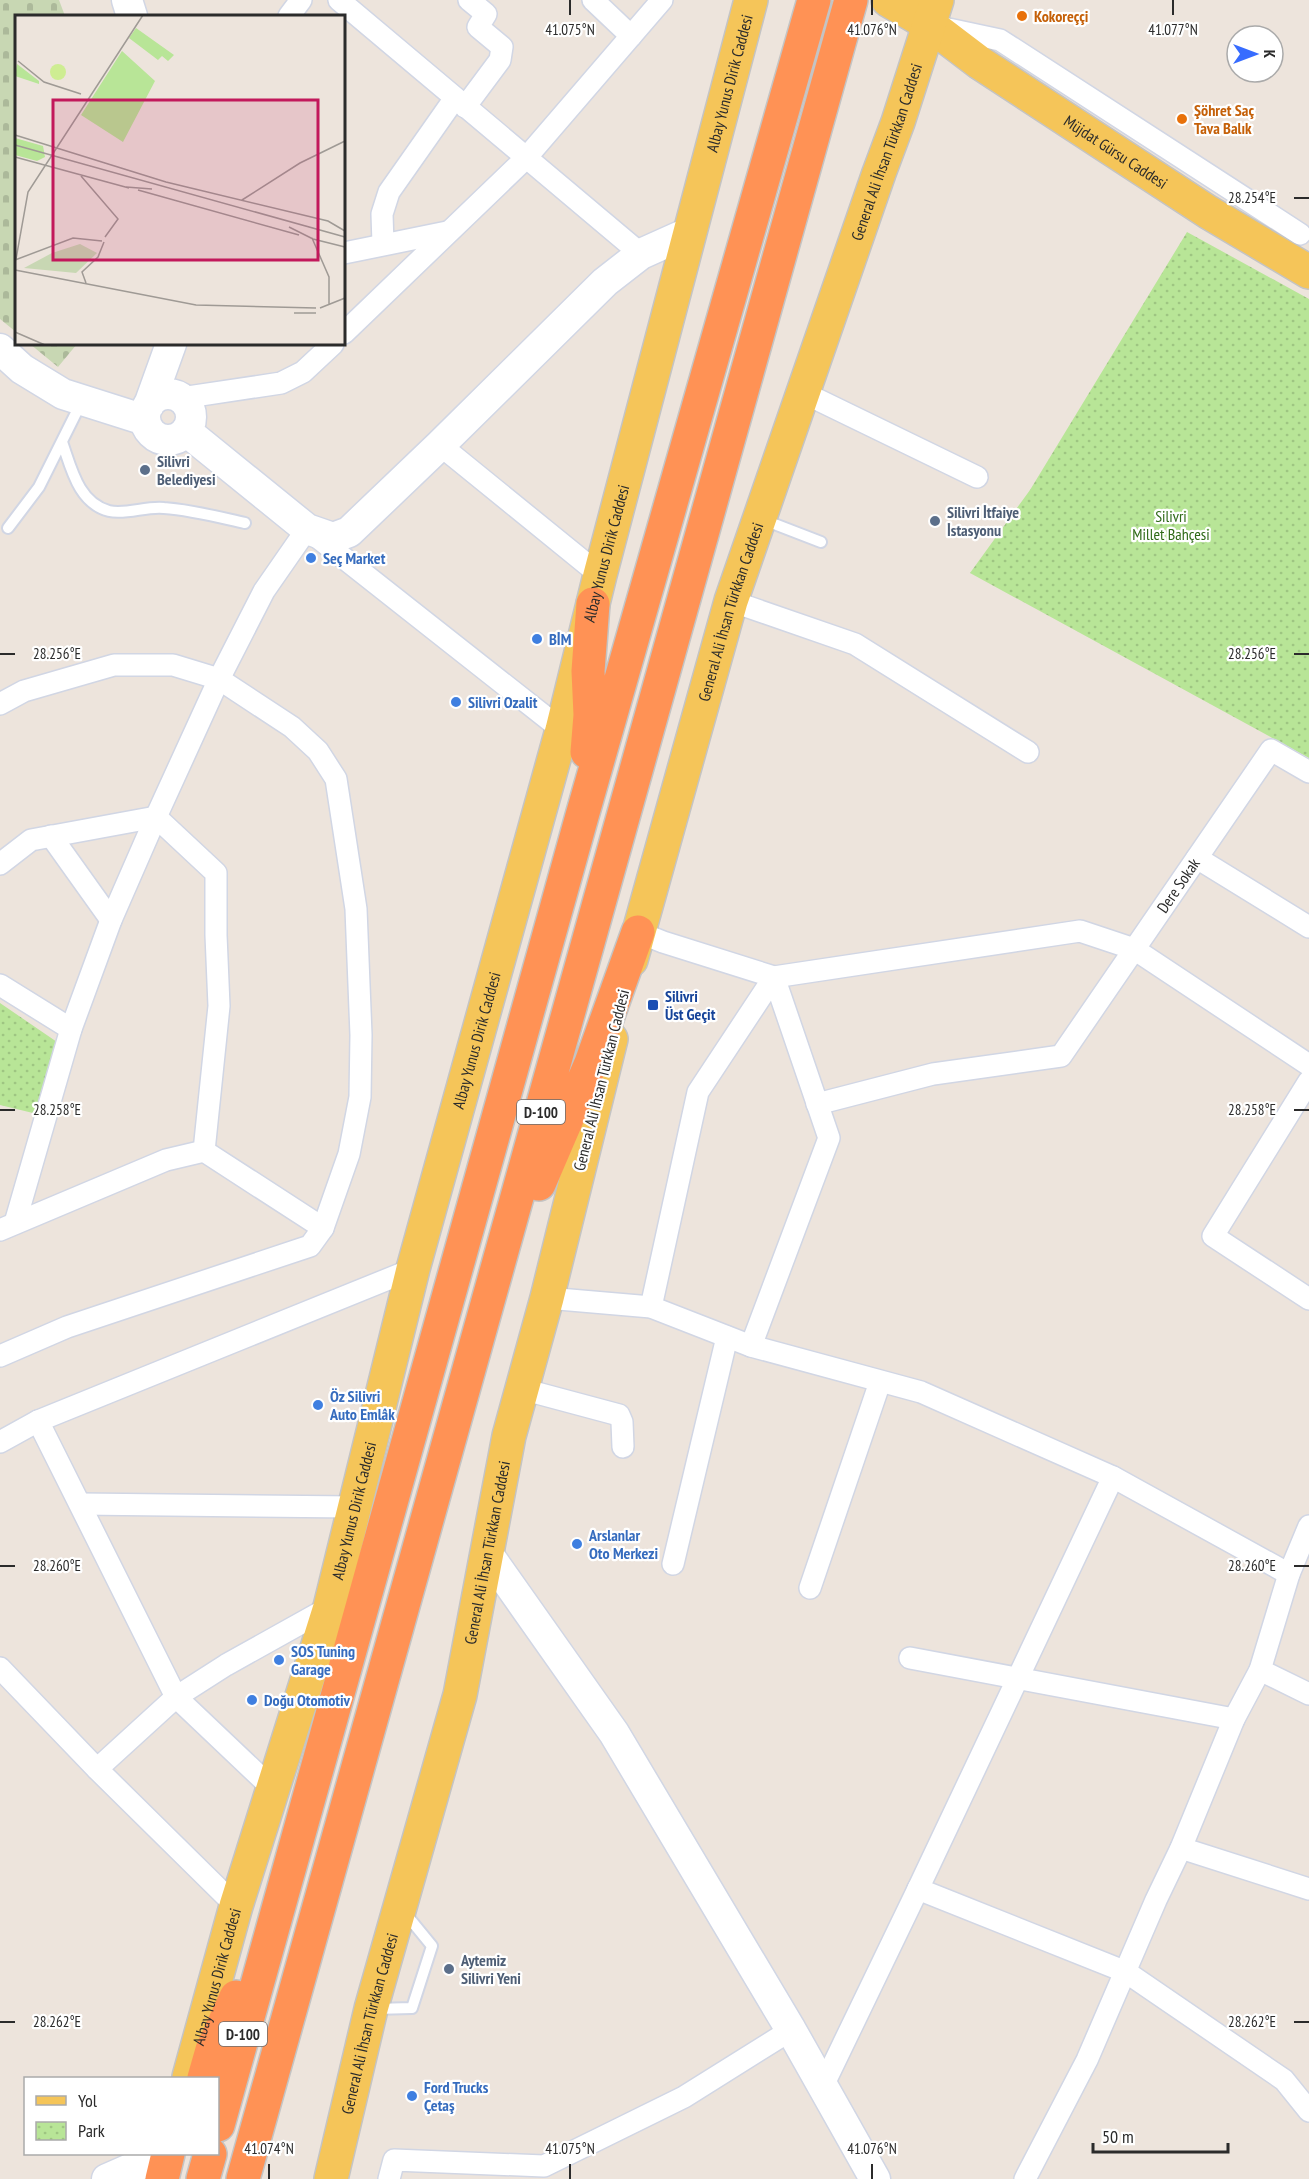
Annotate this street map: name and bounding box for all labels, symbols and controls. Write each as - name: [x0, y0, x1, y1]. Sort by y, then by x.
- place label: Kokoreççi: [1034, 6, 1089, 26]
- marker: Kokoreççi: [1015, 9, 1029, 23]
- street label: Albay Yunus Dirik Caddesi: [702, 12, 757, 154]
- inset map: [15, 15, 345, 345]
- text: 41.075°N: [545, 20, 595, 39]
- text: 41.076°N: [847, 20, 897, 39]
- text: 41.077°N: [1148, 20, 1198, 39]
- north arrow: [1225, 24, 1285, 84]
- text: K: [1260, 50, 1280, 59]
- street label: General Ali İhsan Türkkan Caddesi: [846, 61, 926, 243]
- place label: Şöhret Saç Tava Balık: [1194, 100, 1254, 138]
- street label: Müjdat Gürsu Caddesi: [1060, 111, 1171, 193]
- marker: Şöhret Saç Tava Balık: [1175, 112, 1189, 126]
- text: 28.254°E: [1228, 188, 1276, 207]
- place label: Silivri Belediyesi: [157, 451, 216, 489]
- marker: Silivri Belediyesi: [138, 463, 152, 477]
- street label: Albay Yunus Dirik Caddesi: [579, 482, 633, 624]
- place label: Silivri İtfaiye İstasyonu: [947, 502, 1019, 540]
- park label: Silivri Millet Bahçesi: [1132, 506, 1210, 544]
- marker: Silivri İtfaiye İstasyonu: [928, 514, 942, 528]
- street label: General Ali İhsan Türkkan Caddesi: [694, 520, 767, 704]
- place label: Seç Market: [323, 548, 386, 568]
- marker: Seç Market: [304, 551, 318, 565]
- place label: BİM: [549, 629, 571, 649]
- marker: BİM: [530, 632, 544, 646]
- text: 28.256°E: [33, 644, 81, 663]
- text: 28.256°E: [1228, 644, 1276, 663]
- place label: Silivri Ozalit: [468, 692, 538, 712]
- marker: Silivri Ozalit: [449, 695, 463, 709]
- street label: Dere Sokak: [1152, 854, 1204, 917]
- street label: Albay Yunus Dirik Caddesi: [448, 970, 505, 1111]
- place label: Silivri Üst Geçit: [665, 986, 716, 1024]
- street label: General Ali İhsan Türkkan Caddesi: [569, 987, 633, 1173]
- marker: Silivri Üst Geçit: [646, 998, 660, 1012]
- text: 28.258°E: [33, 1100, 81, 1119]
- road number: D-100: [517, 1100, 565, 1124]
- text: 28.258°E: [1228, 1100, 1276, 1119]
- place label: Öz Silivri Auto Emlâk: [329, 1386, 395, 1424]
- marker: Öz Silivri Auto Emlâk: [311, 1398, 325, 1412]
- street label: Albay Yunus Dirik Caddesi: [327, 1440, 380, 1582]
- street label: General Ali İhsan Türkkan Caddesi: [460, 1459, 514, 1646]
- place label: Arslanlar Oto Merkezi: [588, 1525, 658, 1563]
- marker: Arslanlar Oto Merkezi: [570, 1537, 584, 1551]
- text: 28.260°E: [33, 1556, 81, 1575]
- text: 28.260°E: [1228, 1556, 1276, 1575]
- place label: SOS Tuning Garage: [291, 1641, 355, 1679]
- marker: SOS Tuning Garage: [272, 1653, 286, 1667]
- place label: Doğu Otomotiv: [264, 1690, 351, 1710]
- marker: Doğu Otomotiv: [245, 1693, 259, 1707]
- street label: Albay Yunus Dirik Caddesi: [188, 1906, 245, 2047]
- street label: General Ali İhsan Türkkan Caddesi: [337, 1931, 402, 2116]
- place label: Aytemiz Silivri Yeni: [460, 1950, 521, 1988]
- marker: Aytemiz Silivri Yeni: [442, 1962, 456, 1976]
- text: 28.262°E: [33, 2012, 81, 2031]
- text: 28.262°E: [1228, 2012, 1276, 2031]
- road number: D-100: [219, 2022, 267, 2046]
- legend: [24, 2077, 219, 2155]
- place label: Ford Trucks Çetaş: [424, 2077, 489, 2115]
- text: Yol: [78, 2089, 98, 2112]
- marker: Ford Trucks Çetaş: [405, 2089, 419, 2103]
- scale bar: [1093, 2116, 1228, 2154]
- text: Park: [78, 2119, 105, 2142]
- text: 50 m: [1102, 2125, 1134, 2148]
- text: 41.074°N: [244, 2139, 294, 2158]
- text: 41.075°N: [545, 2139, 595, 2158]
- text: 41.076°N: [847, 2139, 897, 2158]

